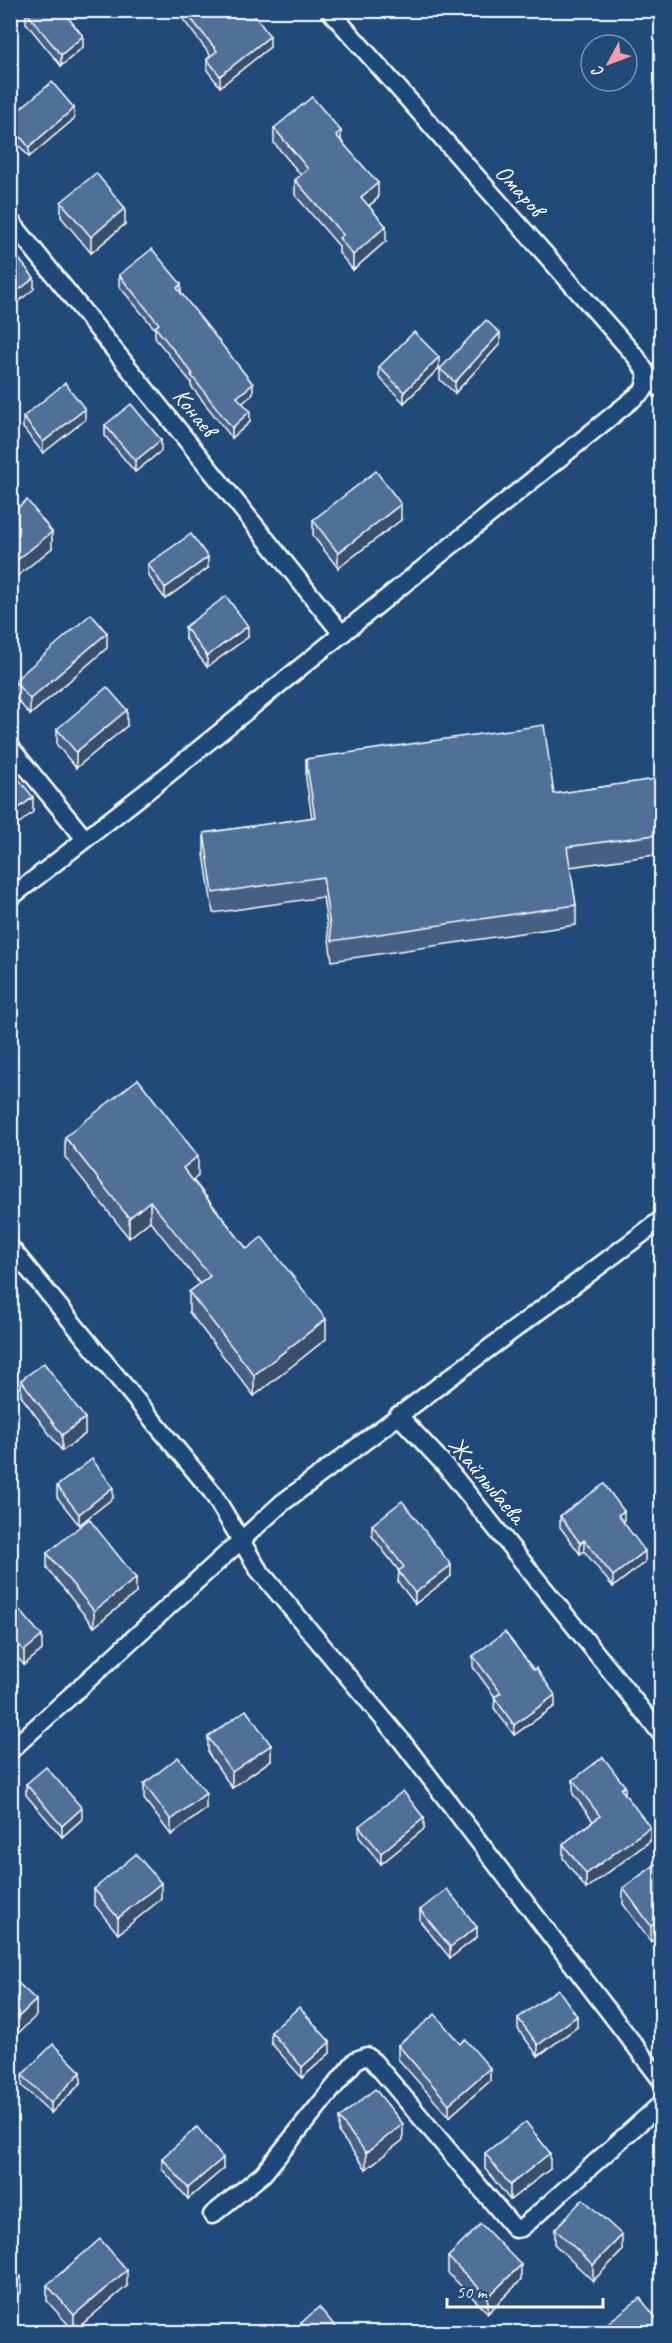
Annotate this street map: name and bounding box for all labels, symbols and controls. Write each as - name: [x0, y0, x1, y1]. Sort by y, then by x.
- north arrow: [579, 33, 639, 93]
- text: С: [587, 61, 609, 82]
- street label: Омаров: [489, 158, 554, 226]
- street label: Конаев: [167, 382, 226, 445]
- street label: Жайлыбаева: [442, 1430, 534, 1531]
- scale bar: [447, 2271, 603, 2309]
- text: 50 m: [456, 2281, 489, 2303]

